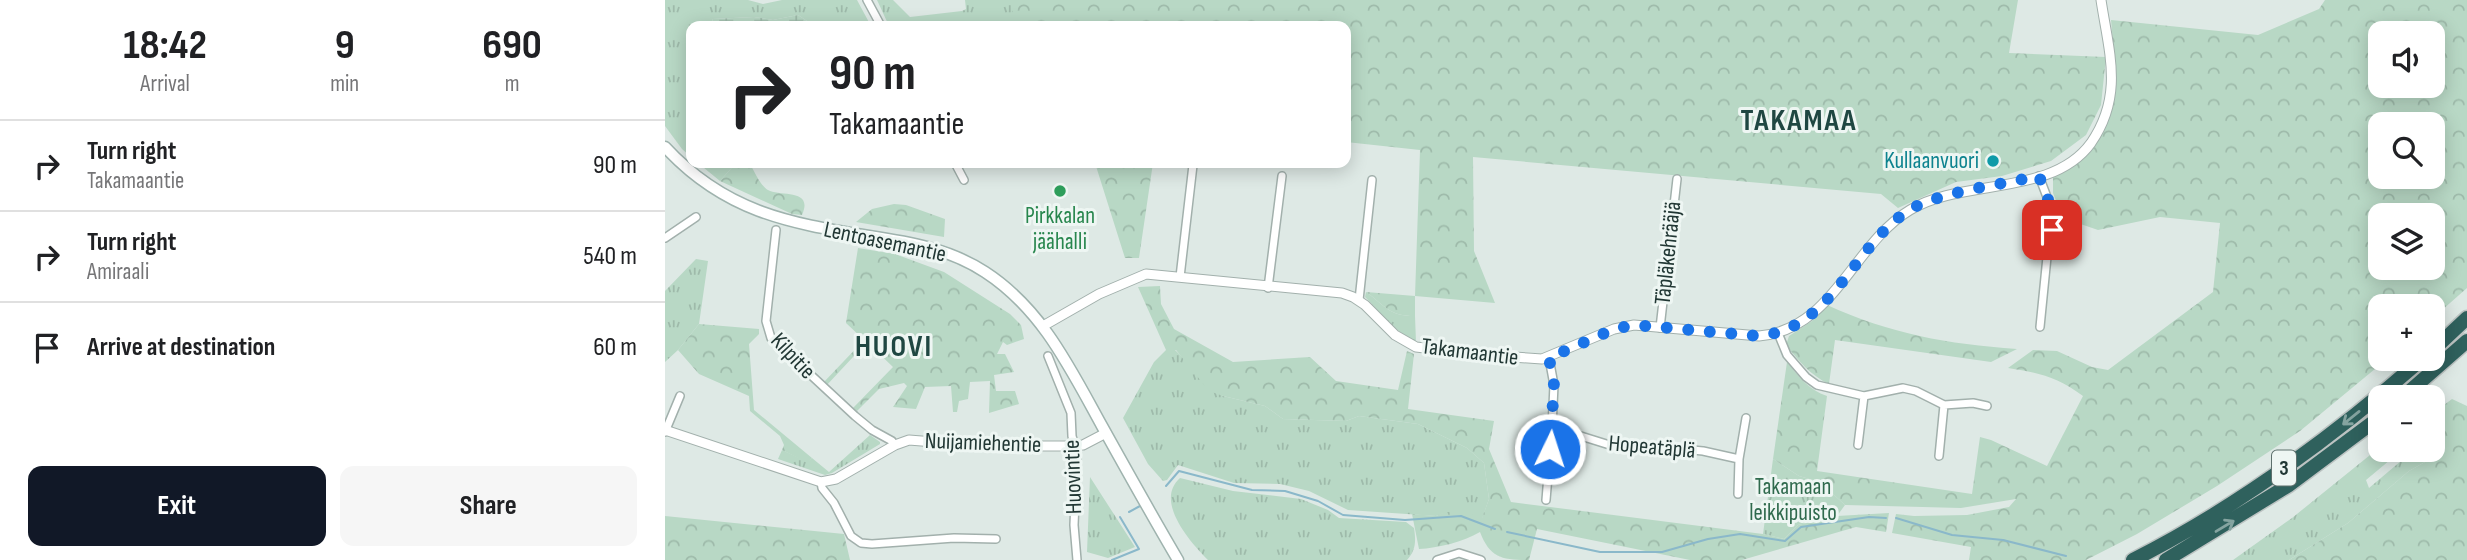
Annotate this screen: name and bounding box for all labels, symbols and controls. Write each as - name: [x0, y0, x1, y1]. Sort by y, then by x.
- text: 18:42: [123, 20, 207, 71]
- text: 9: [335, 20, 355, 71]
- text: 690: [482, 20, 542, 71]
- map controls: [2368, 21, 2445, 462]
- button: sound: [2368, 21, 2445, 98]
- text: 90 m: [829, 45, 916, 104]
- icon: right: [714, 49, 805, 140]
- text: Arrival: [140, 70, 190, 98]
- text: min: [330, 70, 359, 98]
- text: m: [505, 70, 519, 98]
- district label: TAKAMAA: [1740, 103, 1858, 139]
- text: Takamaantie: [829, 105, 964, 144]
- button: search: [2368, 112, 2445, 189]
- text: Turn right: [87, 136, 176, 167]
- icon: right: [28, 147, 66, 185]
- place label: Kullaanvuori: [1884, 147, 1979, 175]
- text: 90 m: [593, 150, 637, 181]
- marker: Kullaanvuori: [1985, 153, 2001, 169]
- text: Takamaantie: [87, 167, 184, 195]
- marker: Pirkkalan jäähalli: [1052, 183, 1068, 199]
- street label: Täpläkehrääjä: [1649, 200, 1687, 306]
- pin: [2022, 200, 2082, 260]
- place label: Pirkkalan jäähalli: [1025, 202, 1095, 256]
- button: layers: [2368, 203, 2445, 280]
- icon: arrive: [2033, 211, 2071, 249]
- street label: Lentoasemantie: [821, 215, 949, 269]
- text: Turn right: [87, 227, 176, 258]
- icon: right: [28, 238, 66, 276]
- text: 540 m: [583, 241, 637, 272]
- text: Amiraali: [87, 258, 149, 286]
- button: +: [2368, 294, 2445, 371]
- street label: Kilpitie: [765, 327, 821, 385]
- icon: arrive: [28, 329, 66, 367]
- district label: HUOVI: [855, 329, 933, 365]
- text: Arrive at destination: [87, 332, 275, 363]
- text: 60 m: [593, 332, 637, 363]
- street label: Takamaantie: [1420, 332, 1520, 372]
- button: −: [2368, 385, 2445, 462]
- one-way arrow: [2343, 410, 2361, 426]
- position arrow: [1513, 412, 1587, 486]
- street label: Nuijamiehentie: [924, 427, 1042, 459]
- street label: Hopeatäplä: [1607, 429, 1697, 465]
- street label: Huovintie: [1058, 439, 1088, 515]
- road number: 3: [2272, 450, 2296, 486]
- button: Exit: [28, 466, 326, 546]
- button: Share: [340, 466, 637, 546]
- park label: Takamaan leikkipuisto: [1749, 473, 1837, 527]
- one-way arrow: [2214, 518, 2234, 532]

